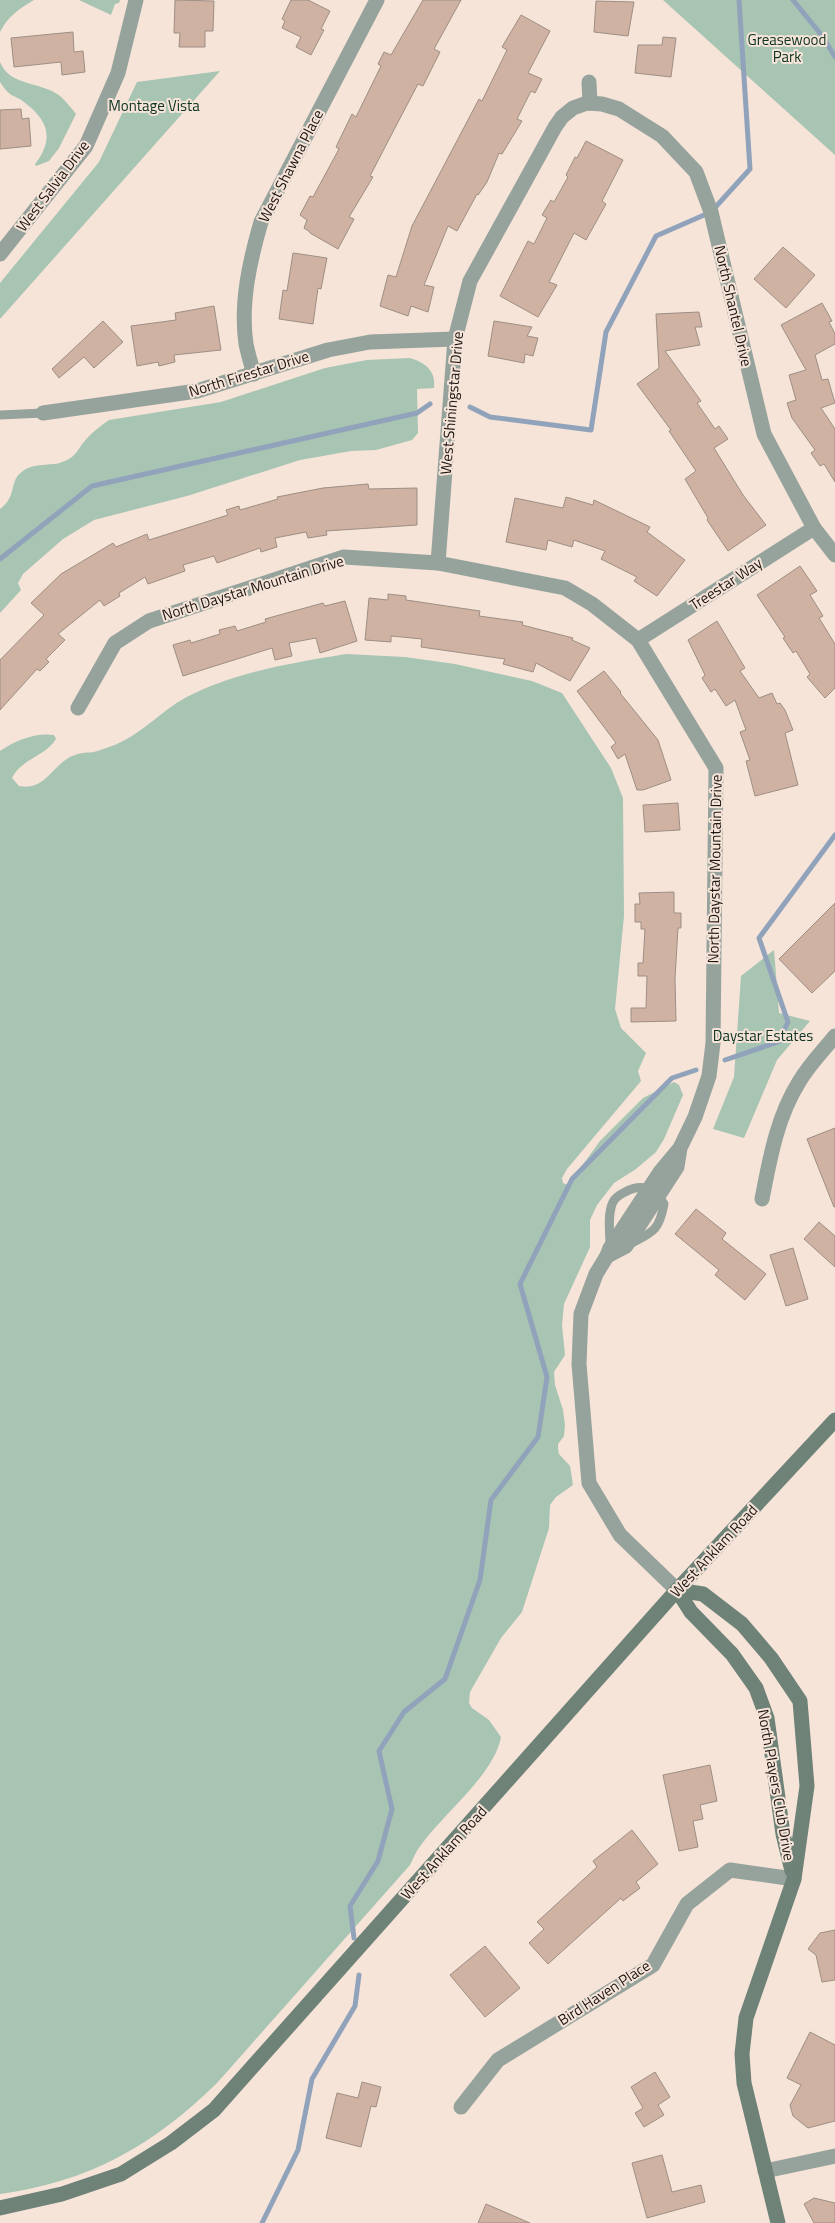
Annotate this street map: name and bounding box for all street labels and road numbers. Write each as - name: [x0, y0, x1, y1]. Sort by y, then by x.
- street label: West Shawna Place: [252, 105, 329, 226]
- street label: West Salvia Drive: [11, 135, 95, 236]
- street label: North Shantel Drive: [708, 243, 759, 369]
- street label: West Shiningstar Drive: [434, 330, 469, 476]
- street label: North Firestar Drive: [186, 344, 312, 403]
- street label: North Daystar Mountain Drive: [159, 549, 347, 626]
- street label: Treestar Way: [685, 551, 767, 616]
- street label: North Daystar Mountain Drive: [701, 774, 728, 964]
- street label: West Anklam Road: [664, 1499, 763, 1602]
- street label: North Players Club Drive: [752, 1707, 801, 1862]
- street label: West Anklam Road: [395, 1801, 492, 1905]
- street label: Bird Haven Place: [553, 1954, 655, 2031]

